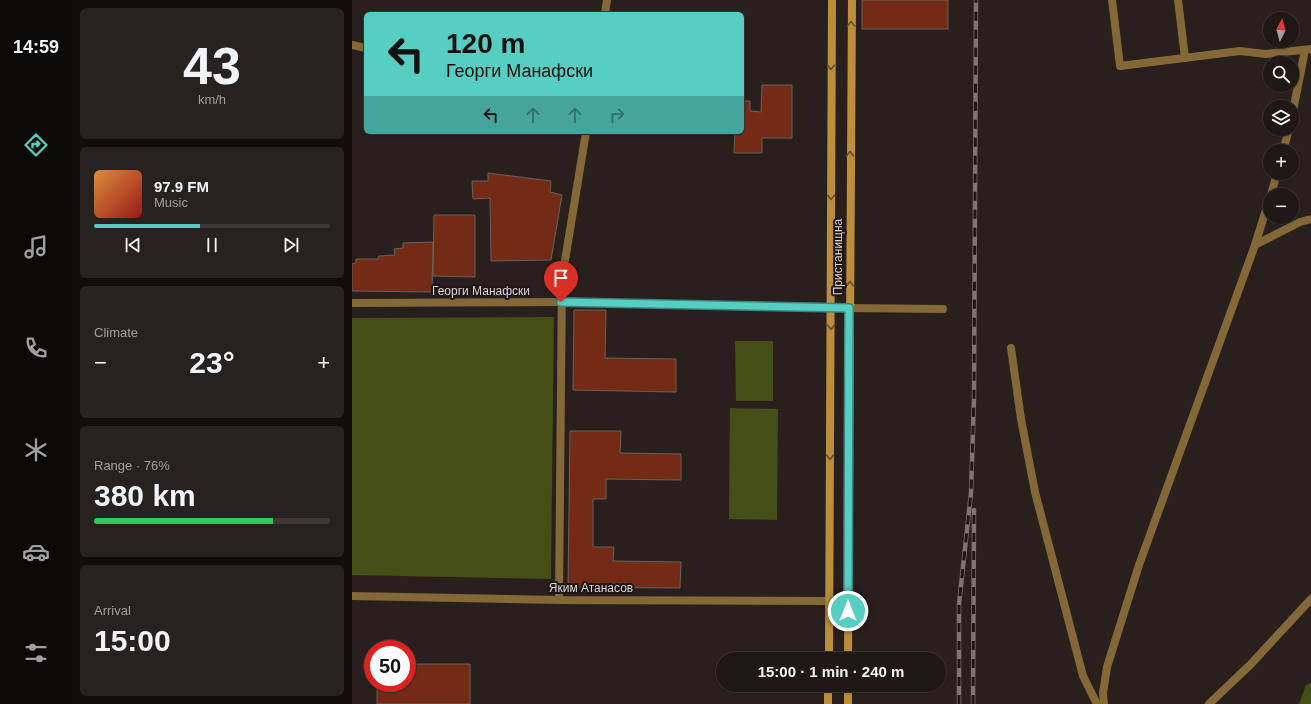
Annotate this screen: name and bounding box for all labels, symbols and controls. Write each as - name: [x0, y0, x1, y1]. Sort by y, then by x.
- north arrow: [1263, 12, 1299, 48]
- map controls: [1263, 12, 1299, 224]
- one-way arrow: [847, 21, 855, 27]
- icon: left: [380, 28, 432, 80]
- text: 120 m: [446, 28, 525, 59]
- text: 14:59: [13, 37, 59, 57]
- text: 43: [183, 37, 241, 95]
- button: search: [1263, 56, 1299, 92]
- text: Георги Манафски: [446, 61, 593, 81]
- one-way arrow: [827, 64, 835, 70]
- text: km/h: [198, 92, 226, 107]
- button: layers: [1263, 100, 1299, 136]
- icon: left: [480, 104, 502, 126]
- icon: ahead: [522, 104, 544, 126]
- icon: ahead: [564, 104, 586, 126]
- icon: right: [606, 104, 628, 126]
- icon: directions: [22, 131, 50, 159]
- button: +: [1263, 144, 1299, 180]
- one-way arrow: [846, 151, 855, 157]
- text: 97.9 FM: [154, 178, 209, 195]
- button: −: [1263, 188, 1299, 224]
- one-way arrow: [827, 194, 835, 200]
- text: Music: [154, 195, 188, 210]
- street label: Пристанищна: [831, 218, 845, 295]
- icon: music: [22, 233, 50, 261]
- icon: previous: [122, 234, 144, 256]
- icon: pause: [201, 234, 223, 256]
- icon: next: [280, 234, 302, 256]
- pin: [544, 261, 578, 302]
- icon: arrive: [550, 267, 572, 289]
- one-way arrow: [845, 281, 854, 287]
- street label: Георги Манафски: [432, 284, 530, 298]
- one-way arrow: [826, 324, 835, 330]
- text: Climate: [94, 325, 138, 340]
- icon: phone: [22, 334, 50, 362]
- text: 23°: [189, 346, 235, 379]
- text: −: [94, 350, 107, 375]
- text: +: [317, 350, 330, 375]
- icon: climate: [22, 436, 50, 464]
- one-way arrow: [826, 454, 834, 460]
- text: Range · 76%: [94, 458, 170, 473]
- text: 380 km: [94, 479, 196, 512]
- icon: car: [22, 538, 50, 566]
- street label: Яким Атанасов: [549, 581, 633, 595]
- position arrow: [827, 590, 869, 632]
- text: Arrival: [94, 603, 131, 618]
- text: 15:00: [94, 624, 171, 657]
- icon: filters: [22, 639, 50, 667]
- speed limit sign: 50: [364, 640, 416, 692]
- text: 15:00 · 1 min · 240 m: [758, 663, 904, 680]

